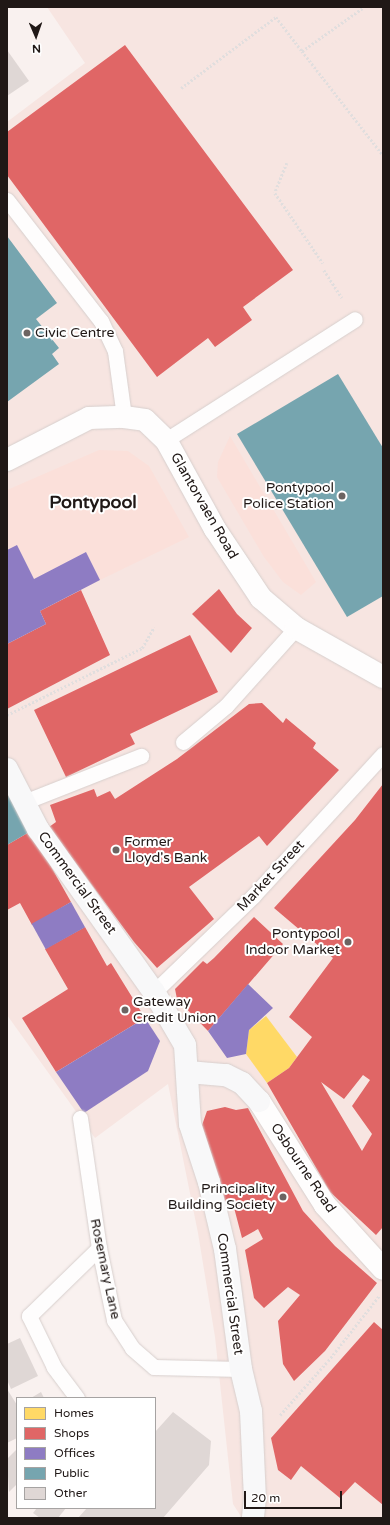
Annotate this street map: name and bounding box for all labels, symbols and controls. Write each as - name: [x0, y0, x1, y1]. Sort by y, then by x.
- north arrow: [16, 16, 56, 56]
- text: N: [32, 42, 41, 55]
- place label: Civic Centre: [35, 325, 114, 341]
- marker: Civic Centre: [22, 328, 32, 338]
- street label: Glantorvaen Road: [167, 450, 241, 562]
- place label: Pontypool Police Station: [243, 480, 334, 512]
- district label: Pontypool: [49, 491, 137, 513]
- marker: Pontypool Police Station: [337, 491, 347, 501]
- street label: Commercial Street: [34, 828, 120, 938]
- place label: Former Lloyd's Bank: [124, 834, 207, 866]
- street label: Market Street: [234, 837, 308, 915]
- marker: Former Lloyd's Bank: [111, 845, 121, 855]
- place label: Pontypool Indoor Market: [245, 926, 340, 958]
- marker: Pontypool Indoor Market: [343, 937, 353, 947]
- place label: Gateway Credit Union: [133, 994, 216, 1026]
- marker: Gateway Credit Union: [120, 1005, 130, 1015]
- street label: Osbourne Road: [267, 1120, 339, 1216]
- place label: Principality Building Society: [168, 1181, 275, 1214]
- marker: Principality Building Society: [278, 1192, 288, 1202]
- street label: Rosemary Lane: [86, 1217, 124, 1321]
- street label: Commercial Street: [213, 1232, 247, 1356]
- legend: [16, 1397, 156, 1509]
- text: Homes: [54, 1406, 94, 1420]
- text: Shops: [54, 1426, 89, 1440]
- text: Offices: [54, 1446, 95, 1460]
- text: Public: [54, 1466, 89, 1480]
- scale bar: [246, 1483, 344, 1509]
- text: Other: [54, 1486, 87, 1500]
- text: 20 m: [251, 1491, 280, 1505]

